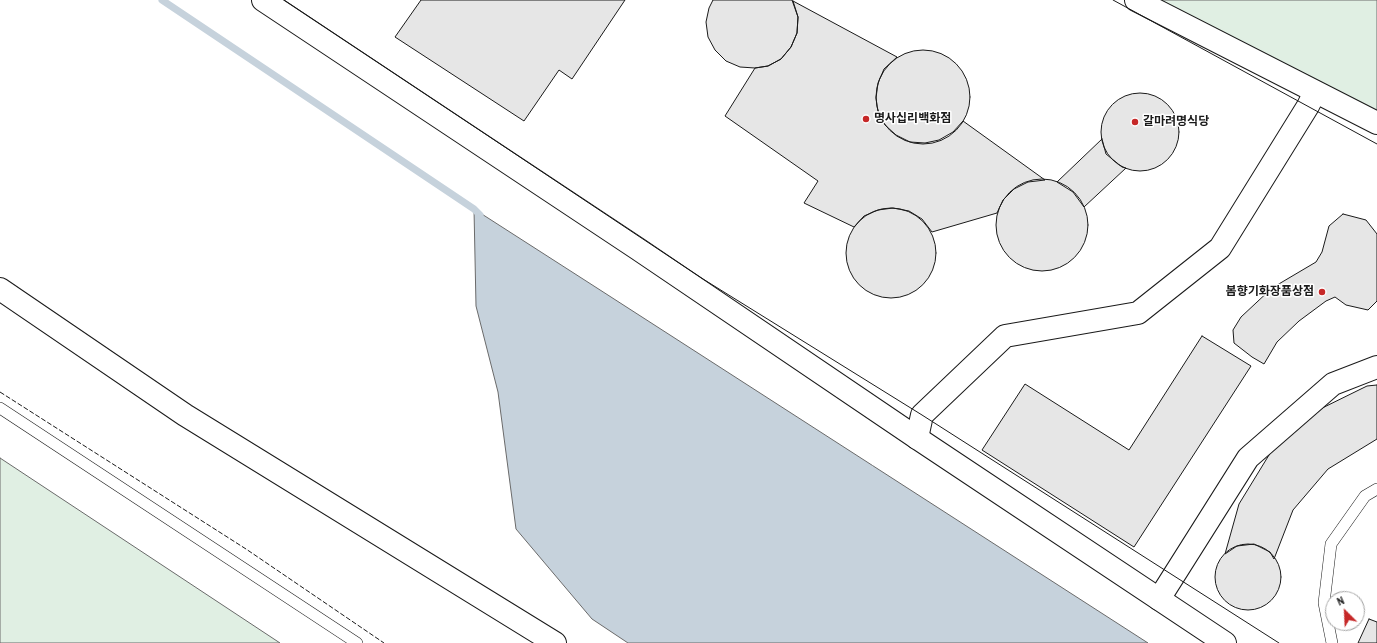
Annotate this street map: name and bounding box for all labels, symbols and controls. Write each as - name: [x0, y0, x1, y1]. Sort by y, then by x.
- place label: 명사십리백화점: [874, 112, 951, 126]
- marker: 명사십리백화점: [861, 114, 871, 124]
- place label: 갈마려명식당: [1143, 115, 1209, 129]
- marker: 갈마려명식당: [1130, 117, 1140, 127]
- place label: 봄향기화장품상점: [1226, 285, 1314, 299]
- marker: 봄향기화장품상점: [1317, 287, 1327, 297]
- north arrow: [1325, 591, 1365, 631]
- text: N: [1335, 593, 1346, 609]

